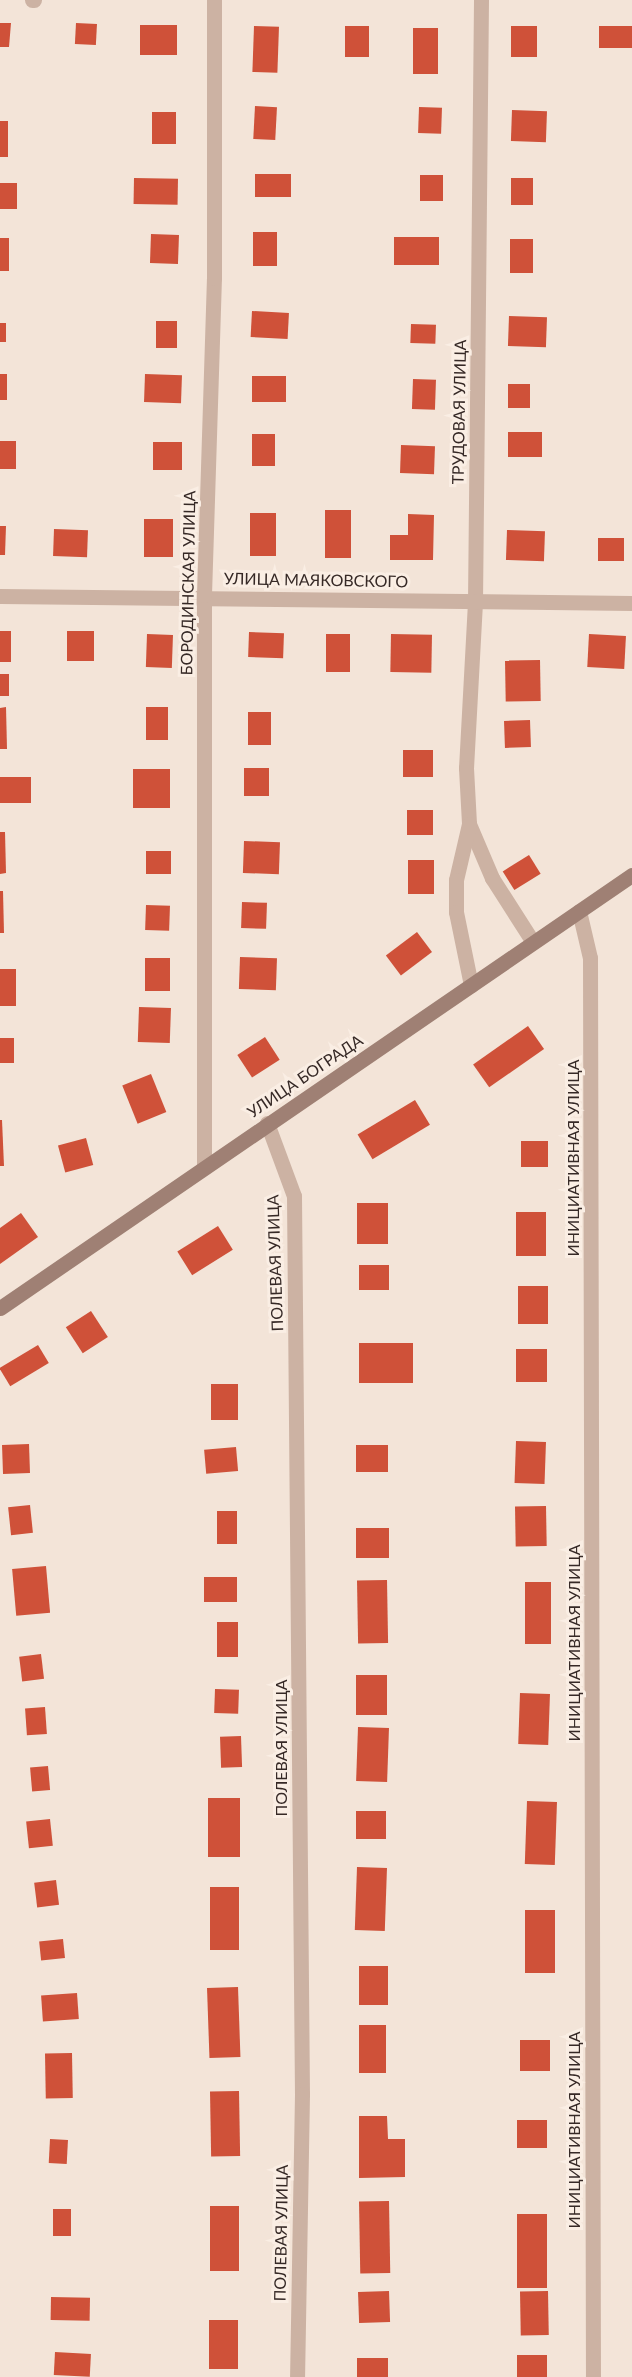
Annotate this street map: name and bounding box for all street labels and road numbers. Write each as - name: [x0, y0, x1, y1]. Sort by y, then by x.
- street label: ТРУДОВАЯ УЛИЦА: [448, 339, 470, 485]
- street label: БОРОДИНСКАЯ УЛИЦА: [177, 490, 199, 676]
- street label: УЛИЦА МАЯКОВСКОГО: [224, 569, 408, 591]
- street label: УЛИЦА БОГРАДА: [244, 1030, 366, 1122]
- street label: ИНИЦИАТИВНАЯ УЛИЦА: [563, 1060, 583, 1256]
- street label: ПОЛЕВАЯ УЛИЦА: [263, 1194, 287, 1332]
- street label: ИНИЦИАТИВНАЯ УЛИЦА: [564, 1545, 584, 1741]
- street label: ПОЛЕВАЯ УЛИЦА: [271, 1679, 291, 1817]
- street label: ИНИЦИАТИВНАЯ УЛИЦА: [564, 2032, 584, 2228]
- street label: ПОЛЕВАЯ УЛИЦА: [270, 2164, 292, 2302]

